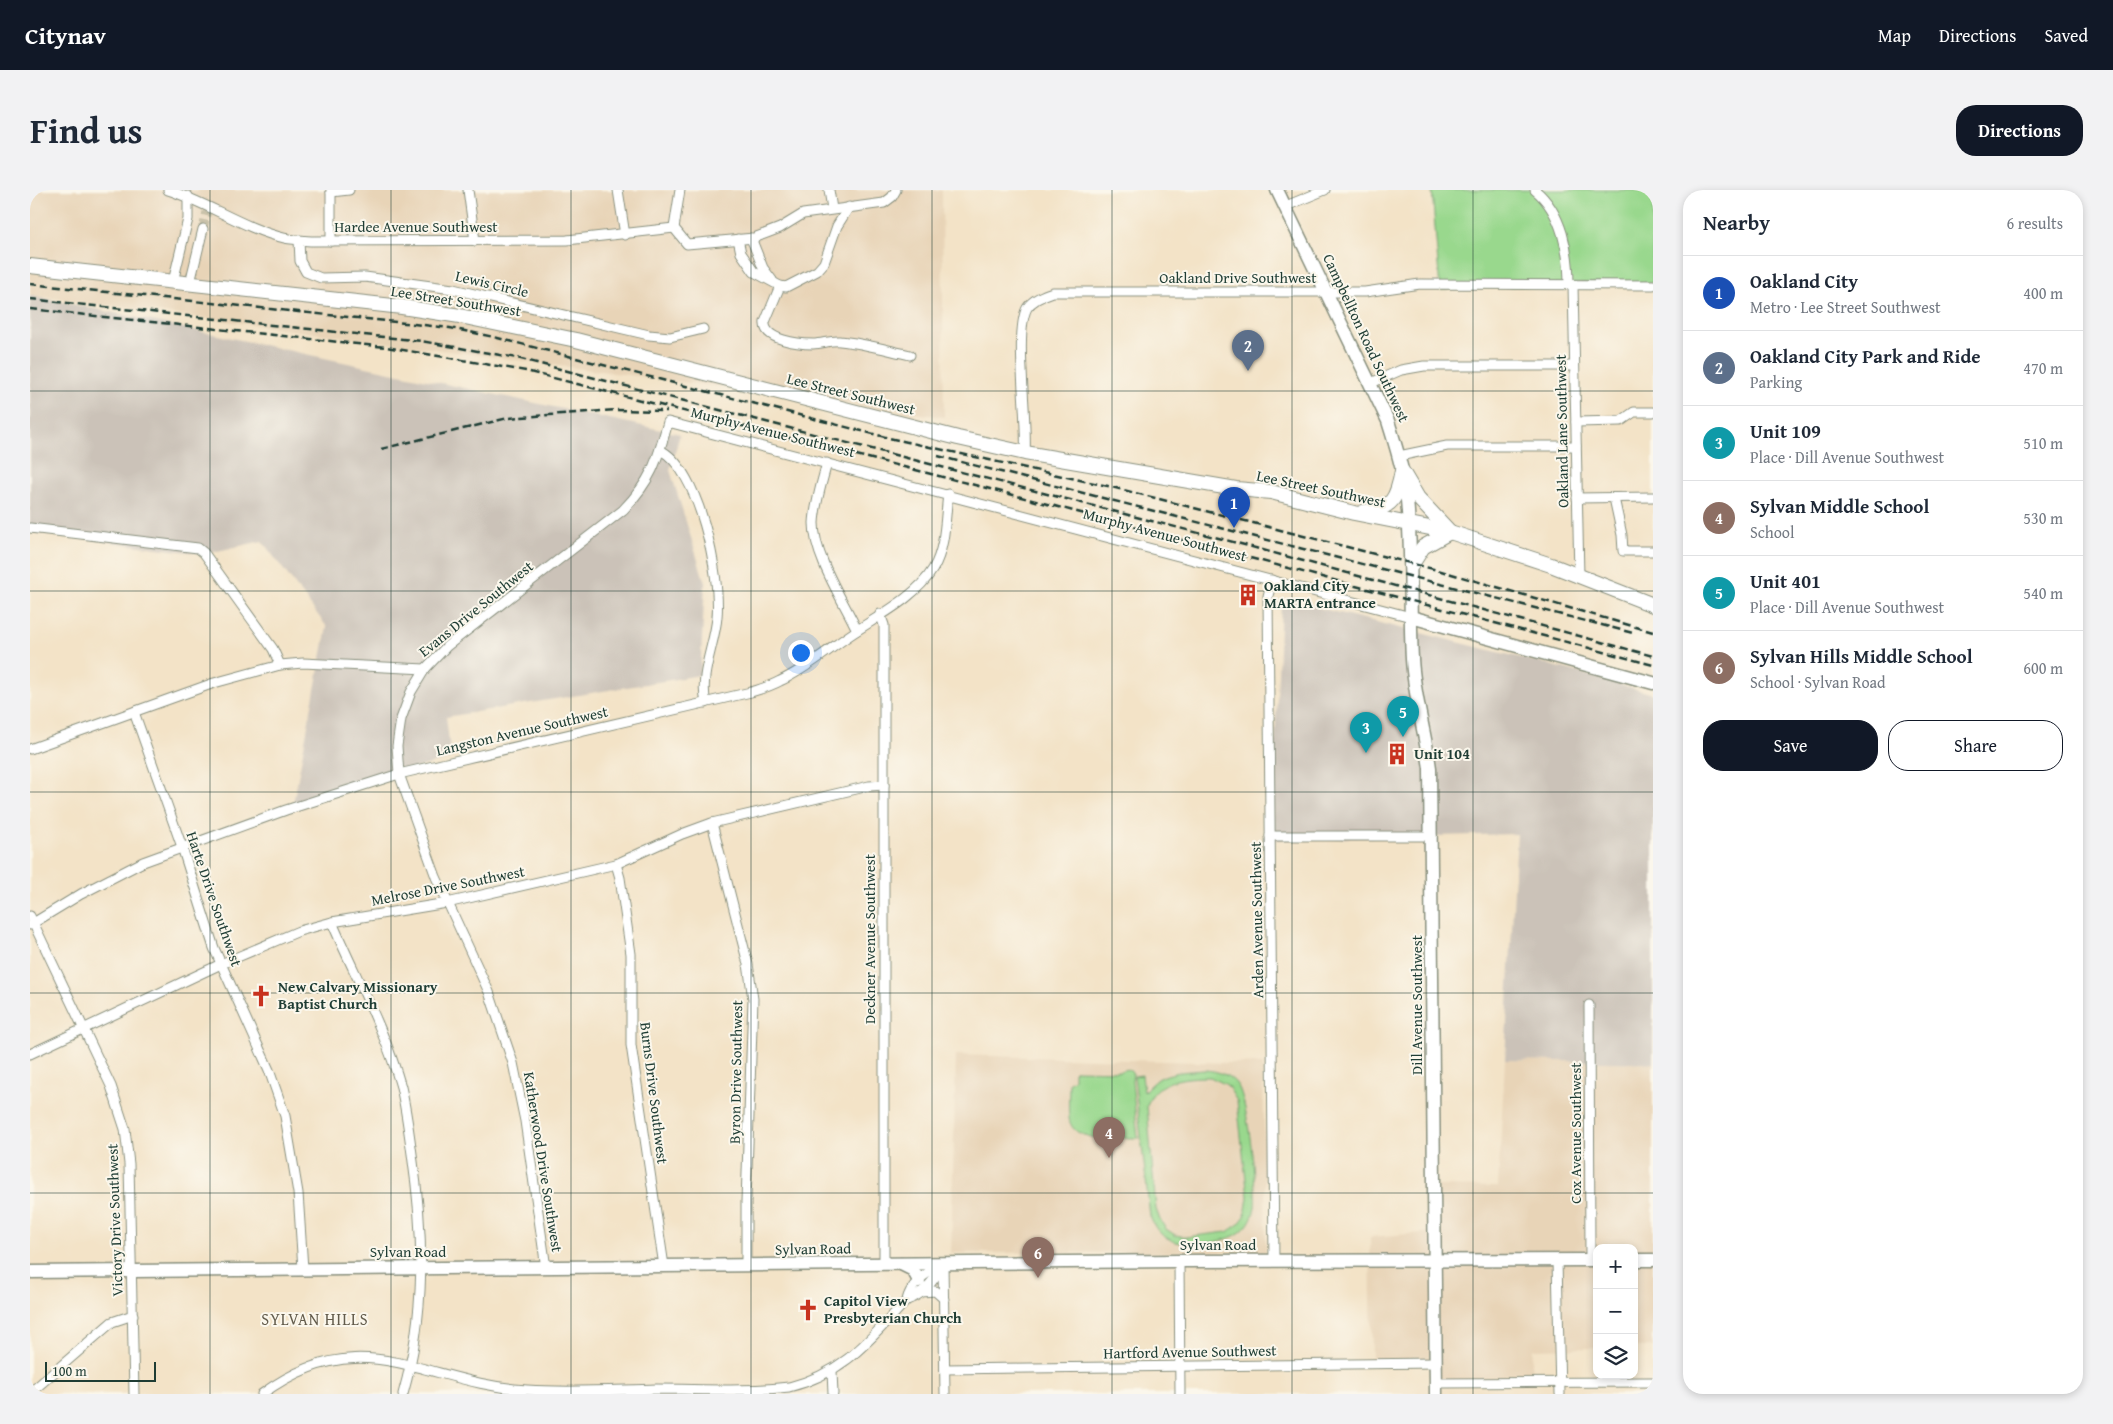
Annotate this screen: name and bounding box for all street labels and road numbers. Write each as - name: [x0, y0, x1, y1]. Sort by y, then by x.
- street label: Hardee Avenue Southwest: [334, 216, 498, 237]
- street label: Campbellton Road Southwest: [1318, 250, 1415, 426]
- street label: Lewis Circle: [453, 265, 531, 302]
- street label: Oakland Drive Southwest: [1159, 267, 1317, 288]
- street label: Lee Street Southwest: [390, 280, 523, 321]
- street label: Oakland Lane Southwest: [1550, 353, 1573, 508]
- street label: Lee Street Southwest: [785, 367, 918, 420]
- street label: Murphy Avenue Southwest: [689, 401, 858, 462]
- street label: Lee Street Southwest: [1255, 465, 1388, 513]
- street label: Murphy Avenue Southwest: [1081, 503, 1250, 567]
- street label: Evans Drive Southwest: [414, 555, 538, 661]
- street label: Langston Avenue Southwest: [434, 700, 611, 761]
- street label: Harte Drive Southwest: [182, 829, 248, 970]
- street label: Arden Avenue Southwest: [1245, 841, 1268, 999]
- street label: Deckner Avenue Southwest: [859, 853, 880, 1024]
- street label: Melrose Drive Southwest: [369, 860, 527, 911]
- street label: Dill Avenue Southwest: [1406, 934, 1427, 1075]
- street label: Byron Drive Southwest: [724, 999, 747, 1144]
- street label: Burns Drive Southwest: [635, 1021, 674, 1166]
- street label: Cox Avenue Southwest: [1565, 1062, 1586, 1204]
- street label: Katherwood Drive Southwest: [519, 1070, 568, 1254]
- street label: Victory Drive Southwest: [101, 1142, 128, 1297]
- street label: Sylvan Road: [1180, 1234, 1256, 1255]
- street label: Sylvan Road: [775, 1237, 851, 1260]
- street label: Sylvan Road: [370, 1241, 446, 1262]
- street label: Hartford Avenue Southwest: [1103, 1339, 1277, 1364]

